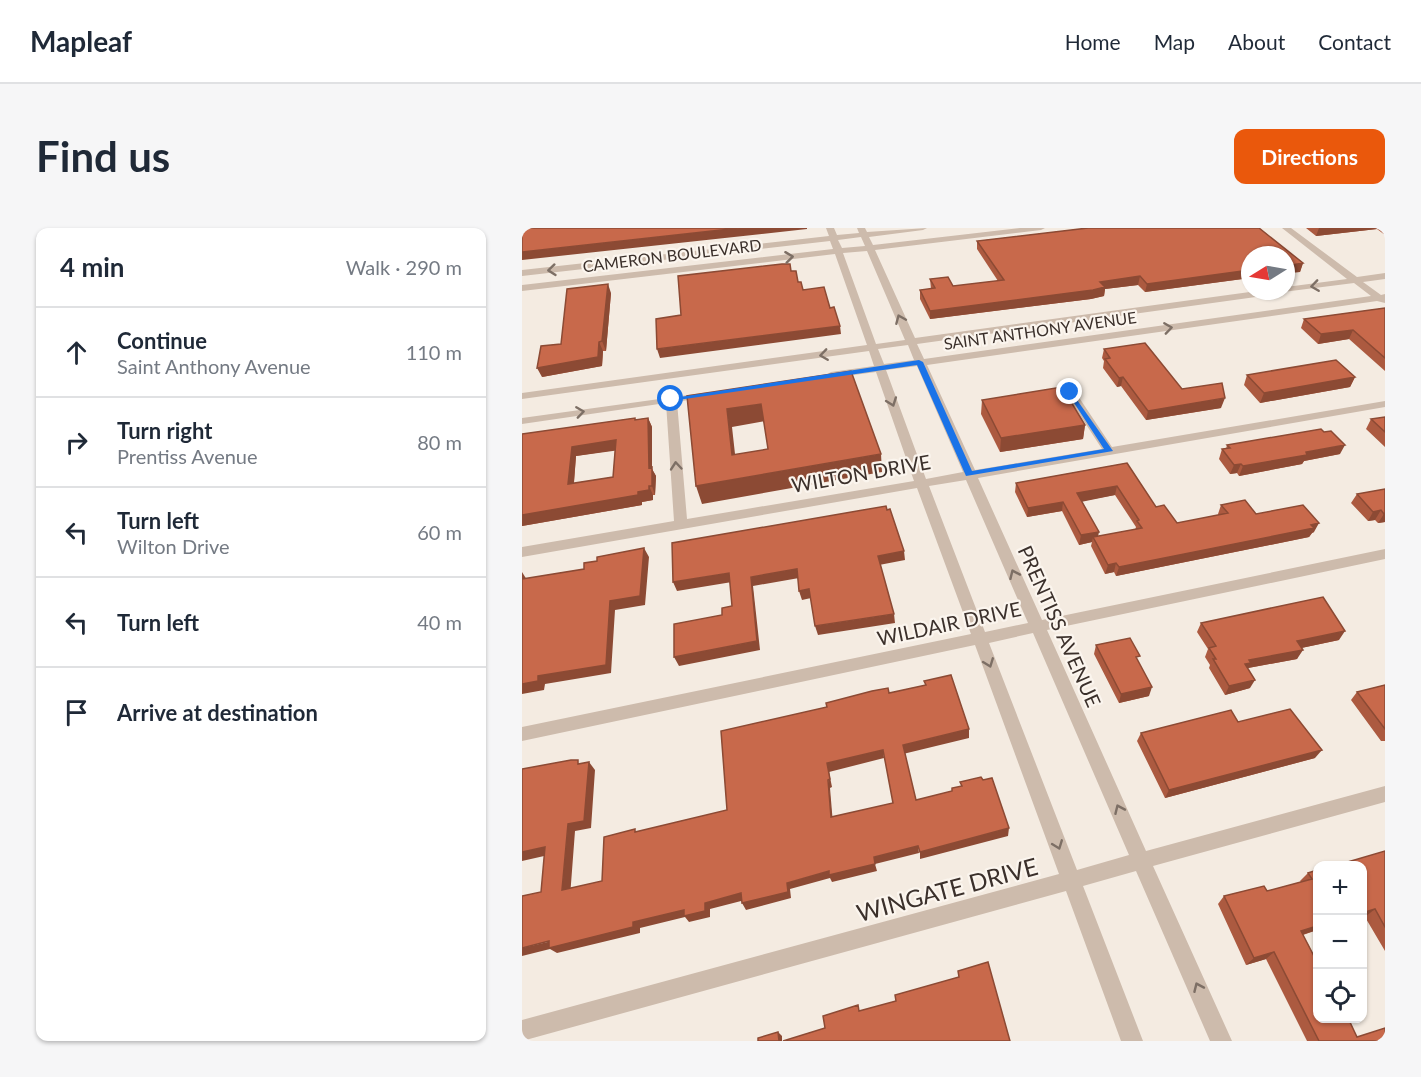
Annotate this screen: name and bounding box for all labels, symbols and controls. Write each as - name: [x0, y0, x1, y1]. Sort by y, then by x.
- text: Mapleaf: [30, 24, 132, 58]
- text: Home: [1065, 29, 1121, 54]
- text: Map: [1154, 29, 1195, 54]
- text: About: [1228, 29, 1285, 54]
- text: Contact: [1318, 29, 1391, 54]
- button: Directions: [1234, 129, 1385, 184]
- text: Find us: [36, 131, 170, 181]
- street label: CAMERON BOULEVARD: [582, 235, 762, 275]
- north arrow: [1241, 246, 1295, 300]
- text: 4 min: [60, 251, 124, 283]
- one-way arrow: [784, 251, 793, 264]
- text: Walk · 290 m: [346, 255, 462, 279]
- one-way arrow: [547, 263, 557, 276]
- one-way arrow: [1310, 279, 1319, 291]
- street label: SAINT ANTHONY AVENUE: [942, 307, 1138, 353]
- one-way arrow: [896, 314, 908, 325]
- one-way arrow: [1163, 322, 1172, 334]
- text: Continue: [117, 327, 207, 354]
- icon: ahead: [60, 336, 93, 369]
- text: 110 m: [406, 340, 462, 364]
- one-way arrow: [819, 348, 828, 360]
- text: Saint Anthony Avenue: [117, 354, 311, 378]
- route end: [1056, 378, 1082, 404]
- route start: [657, 385, 683, 411]
- one-way arrow: [885, 395, 897, 406]
- one-way arrow: [575, 407, 584, 419]
- text: Turn right: [117, 417, 212, 444]
- icon: right: [60, 426, 93, 459]
- text: 80 m: [417, 430, 462, 454]
- text: Prentiss Avenue: [117, 444, 258, 468]
- street label: WILTON DRIVE: [790, 449, 932, 497]
- one-way arrow: [670, 461, 683, 471]
- text: Turn left: [117, 507, 199, 534]
- icon: left: [60, 516, 93, 549]
- text: 60 m: [417, 520, 462, 544]
- text: Wilton Drive: [117, 534, 230, 558]
- street label: PRENTISS AVENUE: [1014, 542, 1106, 710]
- one-way arrow: [1009, 569, 1021, 580]
- street label: WILDAIR DRIVE: [875, 596, 1023, 650]
- icon: left: [60, 606, 93, 639]
- text: Turn left: [117, 609, 199, 636]
- text: 40 m: [417, 610, 462, 634]
- one-way arrow: [982, 657, 994, 668]
- icon: arrive: [60, 696, 93, 729]
- text: Arrive at destination: [117, 699, 318, 726]
- one-way arrow: [1115, 804, 1127, 815]
- one-way arrow: [1051, 839, 1063, 850]
- street label: WINGATE DRIVE: [853, 851, 1041, 927]
- map controls: [1313, 861, 1367, 1023]
- button: +: [1313, 861, 1367, 915]
- button: −: [1313, 915, 1367, 969]
- button: locate: [1313, 969, 1367, 1023]
- one-way arrow: [1193, 983, 1205, 994]

